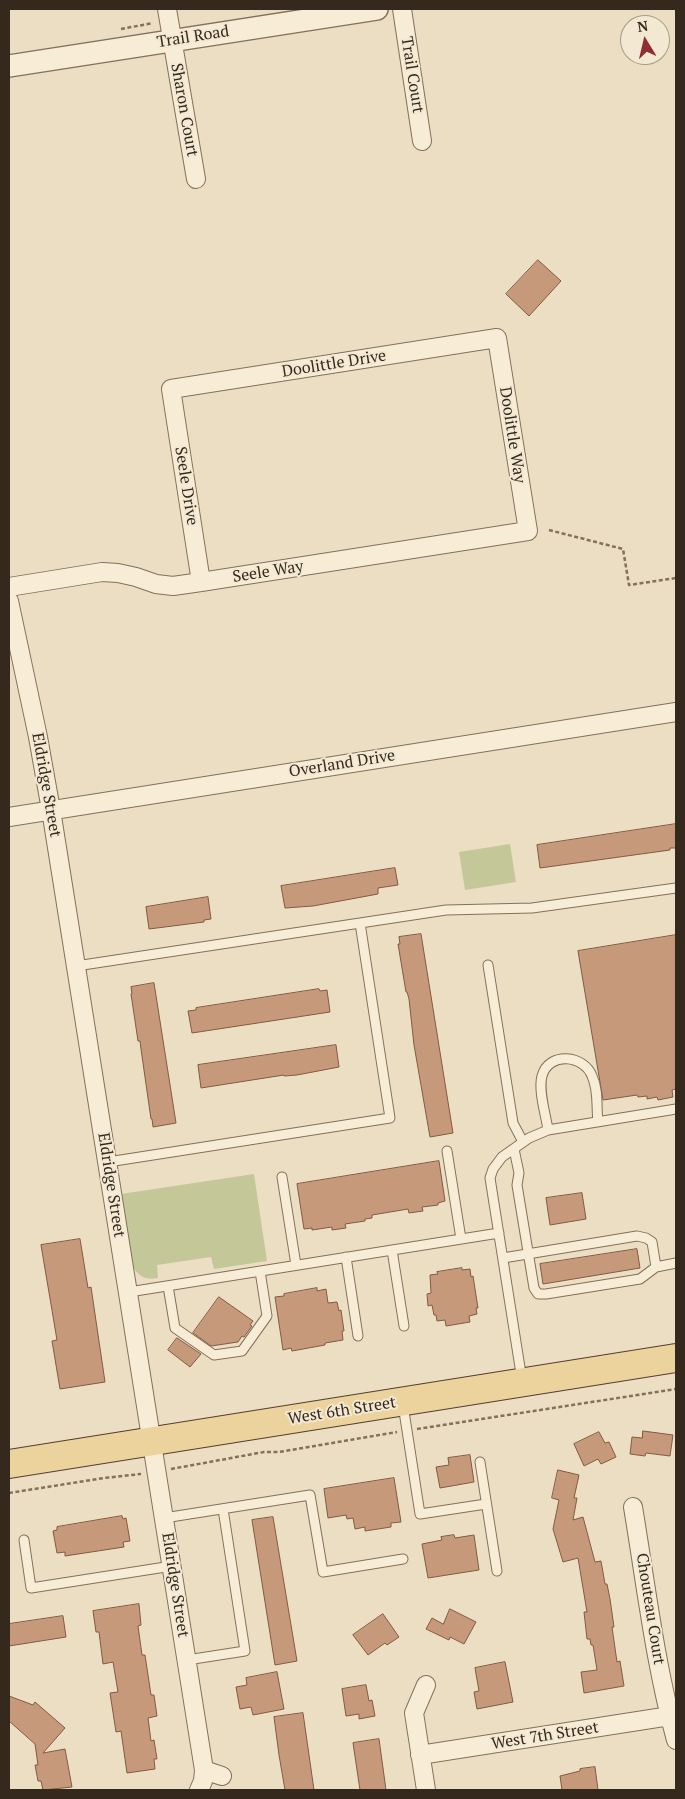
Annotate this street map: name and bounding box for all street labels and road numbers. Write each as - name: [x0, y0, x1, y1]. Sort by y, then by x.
- street label: Trail Road: [156, 22, 230, 52]
- street label: Trail Court: [396, 35, 428, 115]
- street label: Sharon Court: [166, 62, 202, 158]
- street label: Doolittle Drive: [280, 346, 388, 382]
- street label: Doolittle Way: [495, 385, 529, 485]
- street label: Seele Drive: [170, 445, 202, 527]
- street label: Seele Way: [231, 557, 305, 587]
- street label: Eldridge Street: [27, 731, 65, 839]
- street label: Overland Drive: [288, 746, 396, 782]
- street label: Eldridge Street: [93, 1131, 129, 1239]
- street label: West 6th Street: [287, 1393, 397, 1429]
- street label: Eldridge Street: [157, 1531, 193, 1639]
- street label: Chouteau Court: [632, 1552, 668, 1666]
- street label: West 7th Street: [490, 1718, 600, 1754]

